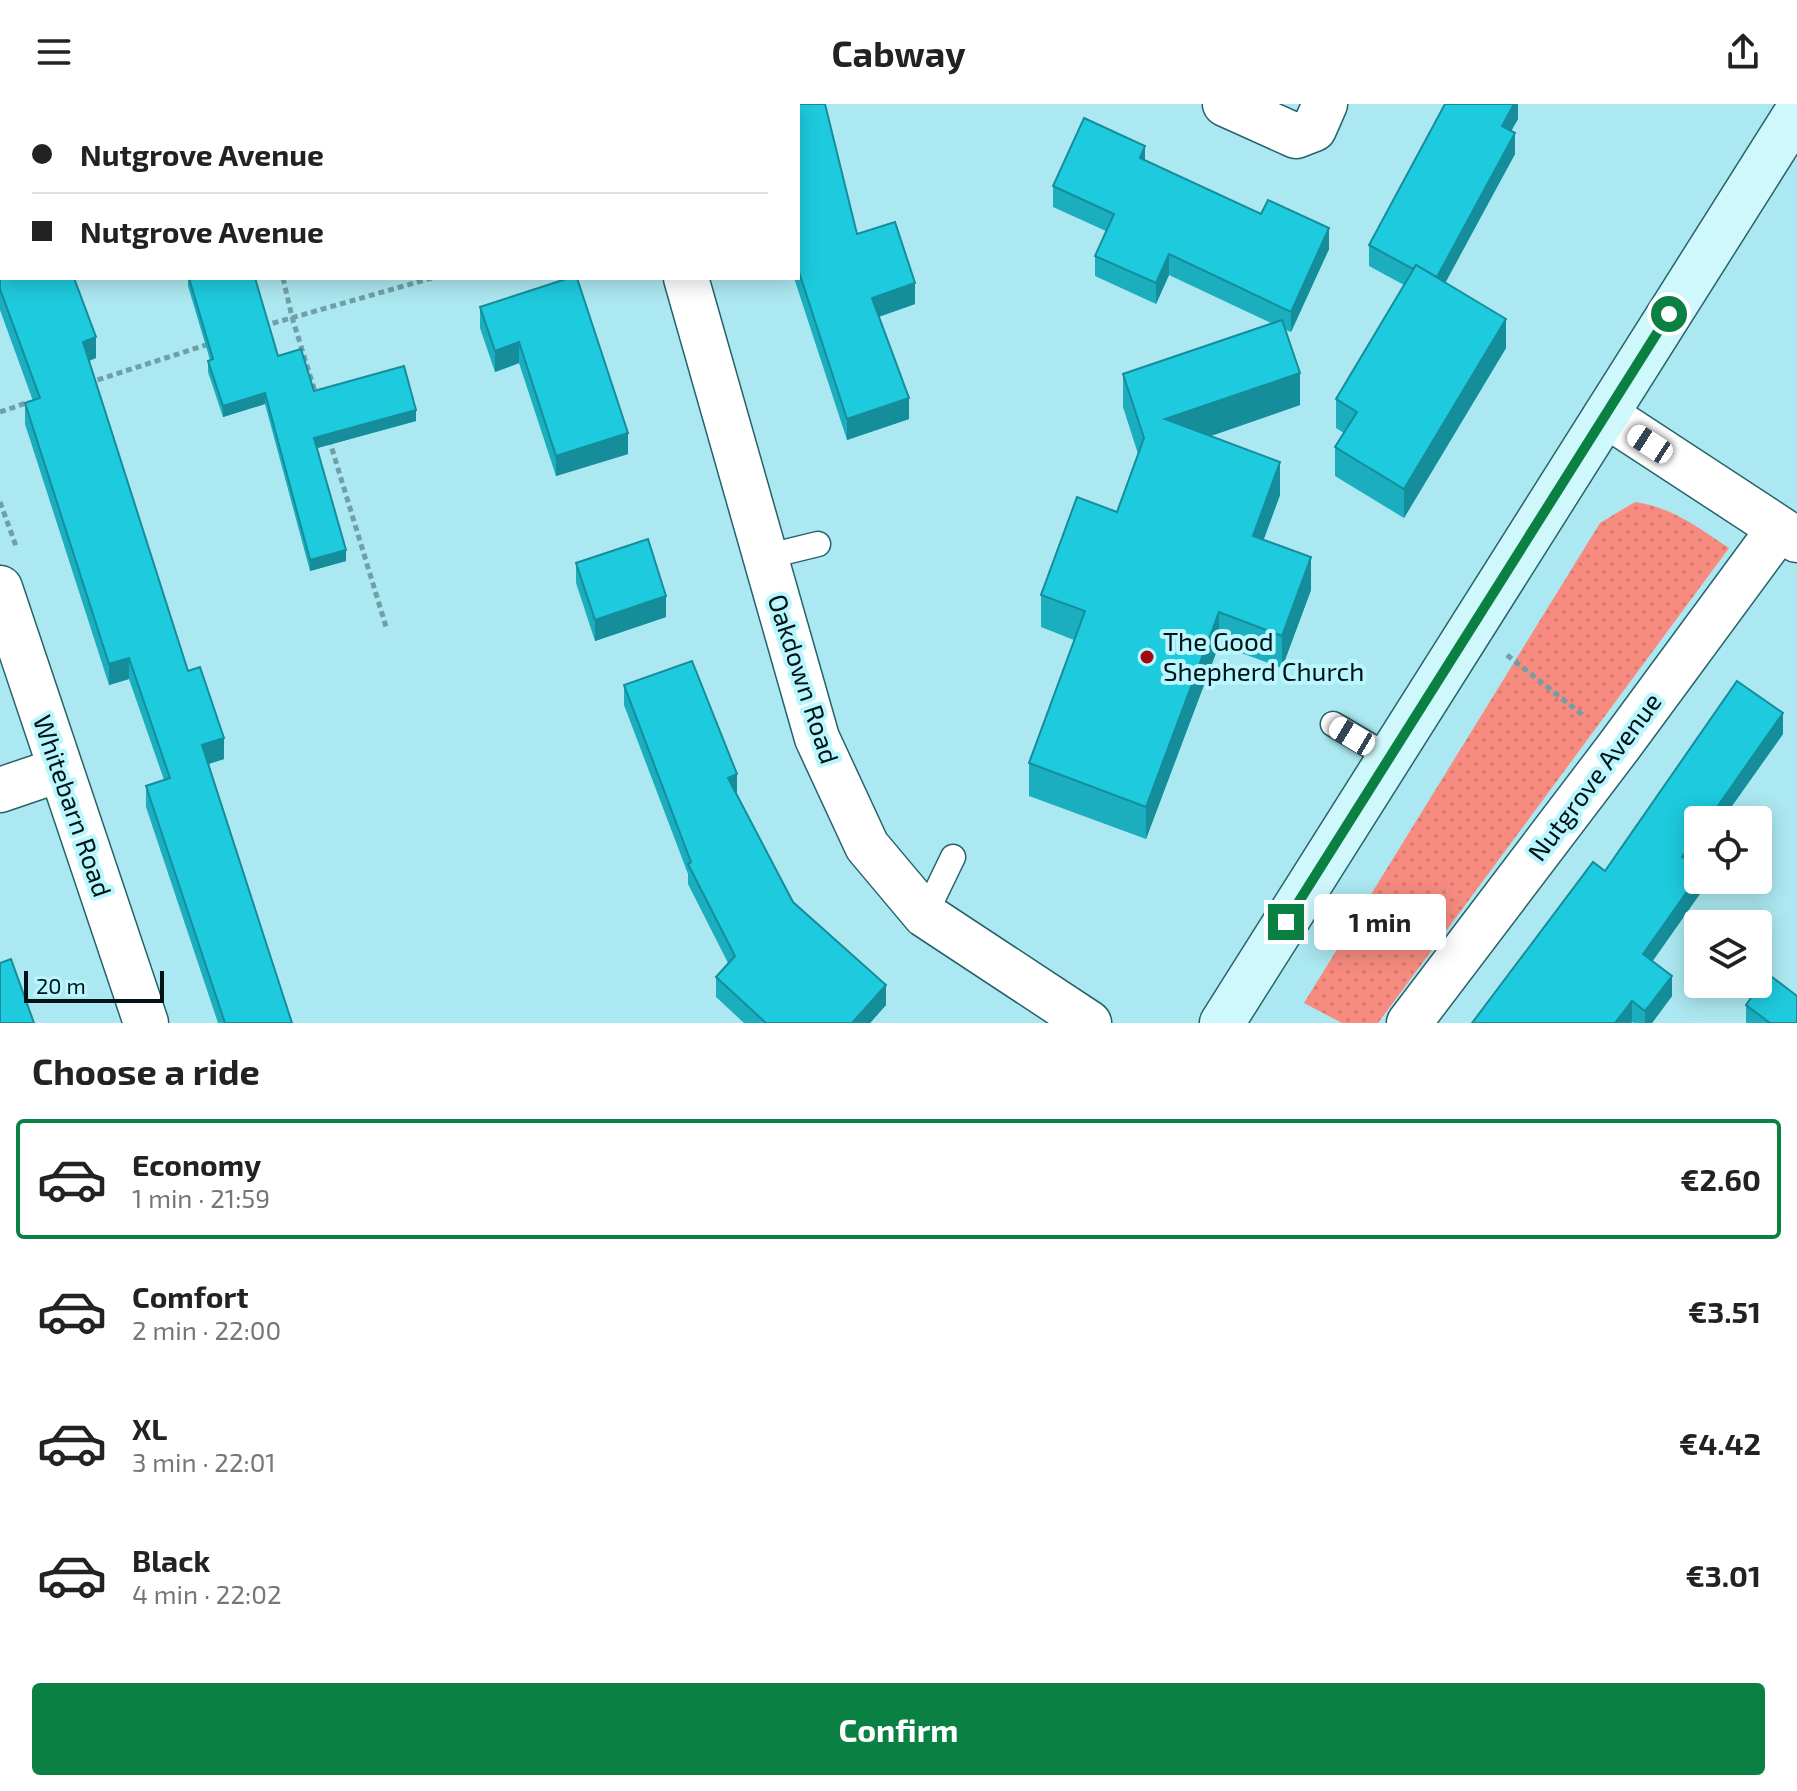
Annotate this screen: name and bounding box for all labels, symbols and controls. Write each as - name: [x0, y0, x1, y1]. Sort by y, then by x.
- icon: menu: [32, 30, 76, 74]
- icon: share: [1721, 30, 1765, 74]
- text: Cabway: [831, 31, 966, 74]
- text: Nutgrove Avenue: [80, 136, 324, 172]
- text: Nutgrove Avenue: [80, 213, 324, 249]
- route start: [1651, 296, 1687, 332]
- car: [1623, 421, 1677, 467]
- street label: Oakdown Road: [762, 590, 846, 767]
- place label: The Good Shepherd Church: [1163, 625, 1364, 686]
- marker: The Good Shepherd Church: [1138, 648, 1156, 666]
- street label: Nutgrove Avenue: [1521, 686, 1667, 866]
- street label: Whitebarn Road: [28, 710, 119, 901]
- car: [1325, 713, 1379, 759]
- map controls: [1684, 806, 1772, 998]
- button: locate: [1684, 806, 1772, 894]
- callout: 1 min: [1314, 894, 1446, 950]
- route end: [1268, 904, 1304, 940]
- text: 1 min: [1349, 906, 1411, 937]
- button: layers: [1684, 910, 1772, 998]
- scale bar: [24, 967, 164, 1003]
- text: 20 m: [36, 972, 86, 998]
- text: Choose a ride: [32, 1049, 260, 1092]
- icon: car: [36, 1143, 108, 1215]
- text: Economy: [132, 1146, 261, 1182]
- text: €2.60: [1680, 1161, 1761, 1197]
- text: 1 min · 21:59: [132, 1182, 270, 1213]
- icon: car: [36, 1275, 108, 1347]
- text: Comfort: [132, 1278, 249, 1314]
- text: €3.51: [1688, 1293, 1761, 1329]
- text: 2 min · 22:00: [132, 1314, 281, 1345]
- icon: car: [36, 1407, 108, 1479]
- text: XL: [132, 1410, 167, 1446]
- text: €4.42: [1679, 1425, 1761, 1461]
- text: 3 min · 22:01: [132, 1446, 276, 1477]
- icon: car: [36, 1539, 108, 1611]
- text: Black: [132, 1542, 210, 1578]
- text: €3.01: [1686, 1557, 1761, 1593]
- text: 4 min · 22:02: [132, 1578, 282, 1609]
- button: Confirm: [32, 1683, 1765, 1775]

